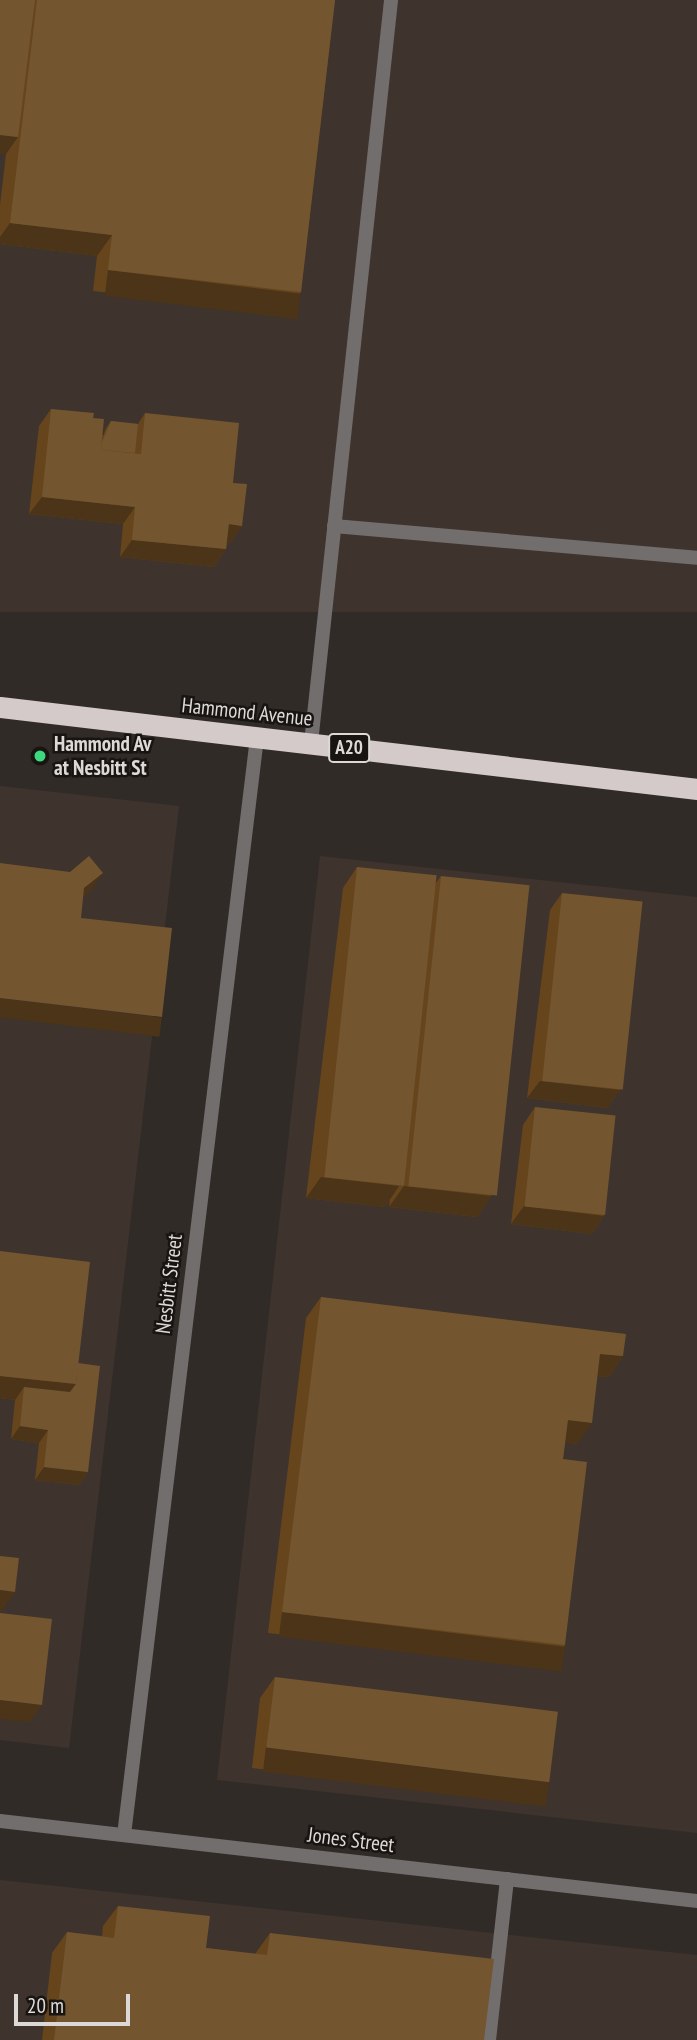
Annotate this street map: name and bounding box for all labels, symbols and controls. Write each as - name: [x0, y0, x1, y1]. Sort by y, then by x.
- street label: Hammond Avenue: [180, 693, 314, 731]
- place label: Hammond Av at Nesbitt St: [54, 731, 152, 781]
- road number: A20: [328, 733, 370, 764]
- marker: Hammond Av at Nesbitt St: [32, 748, 48, 764]
- street label: Nesbitt Street: [150, 1233, 188, 1335]
- street label: Jones Street: [306, 1822, 396, 1858]
- scale bar: [18, 1980, 133, 2024]
- text: 20 m: [27, 1992, 64, 2019]

